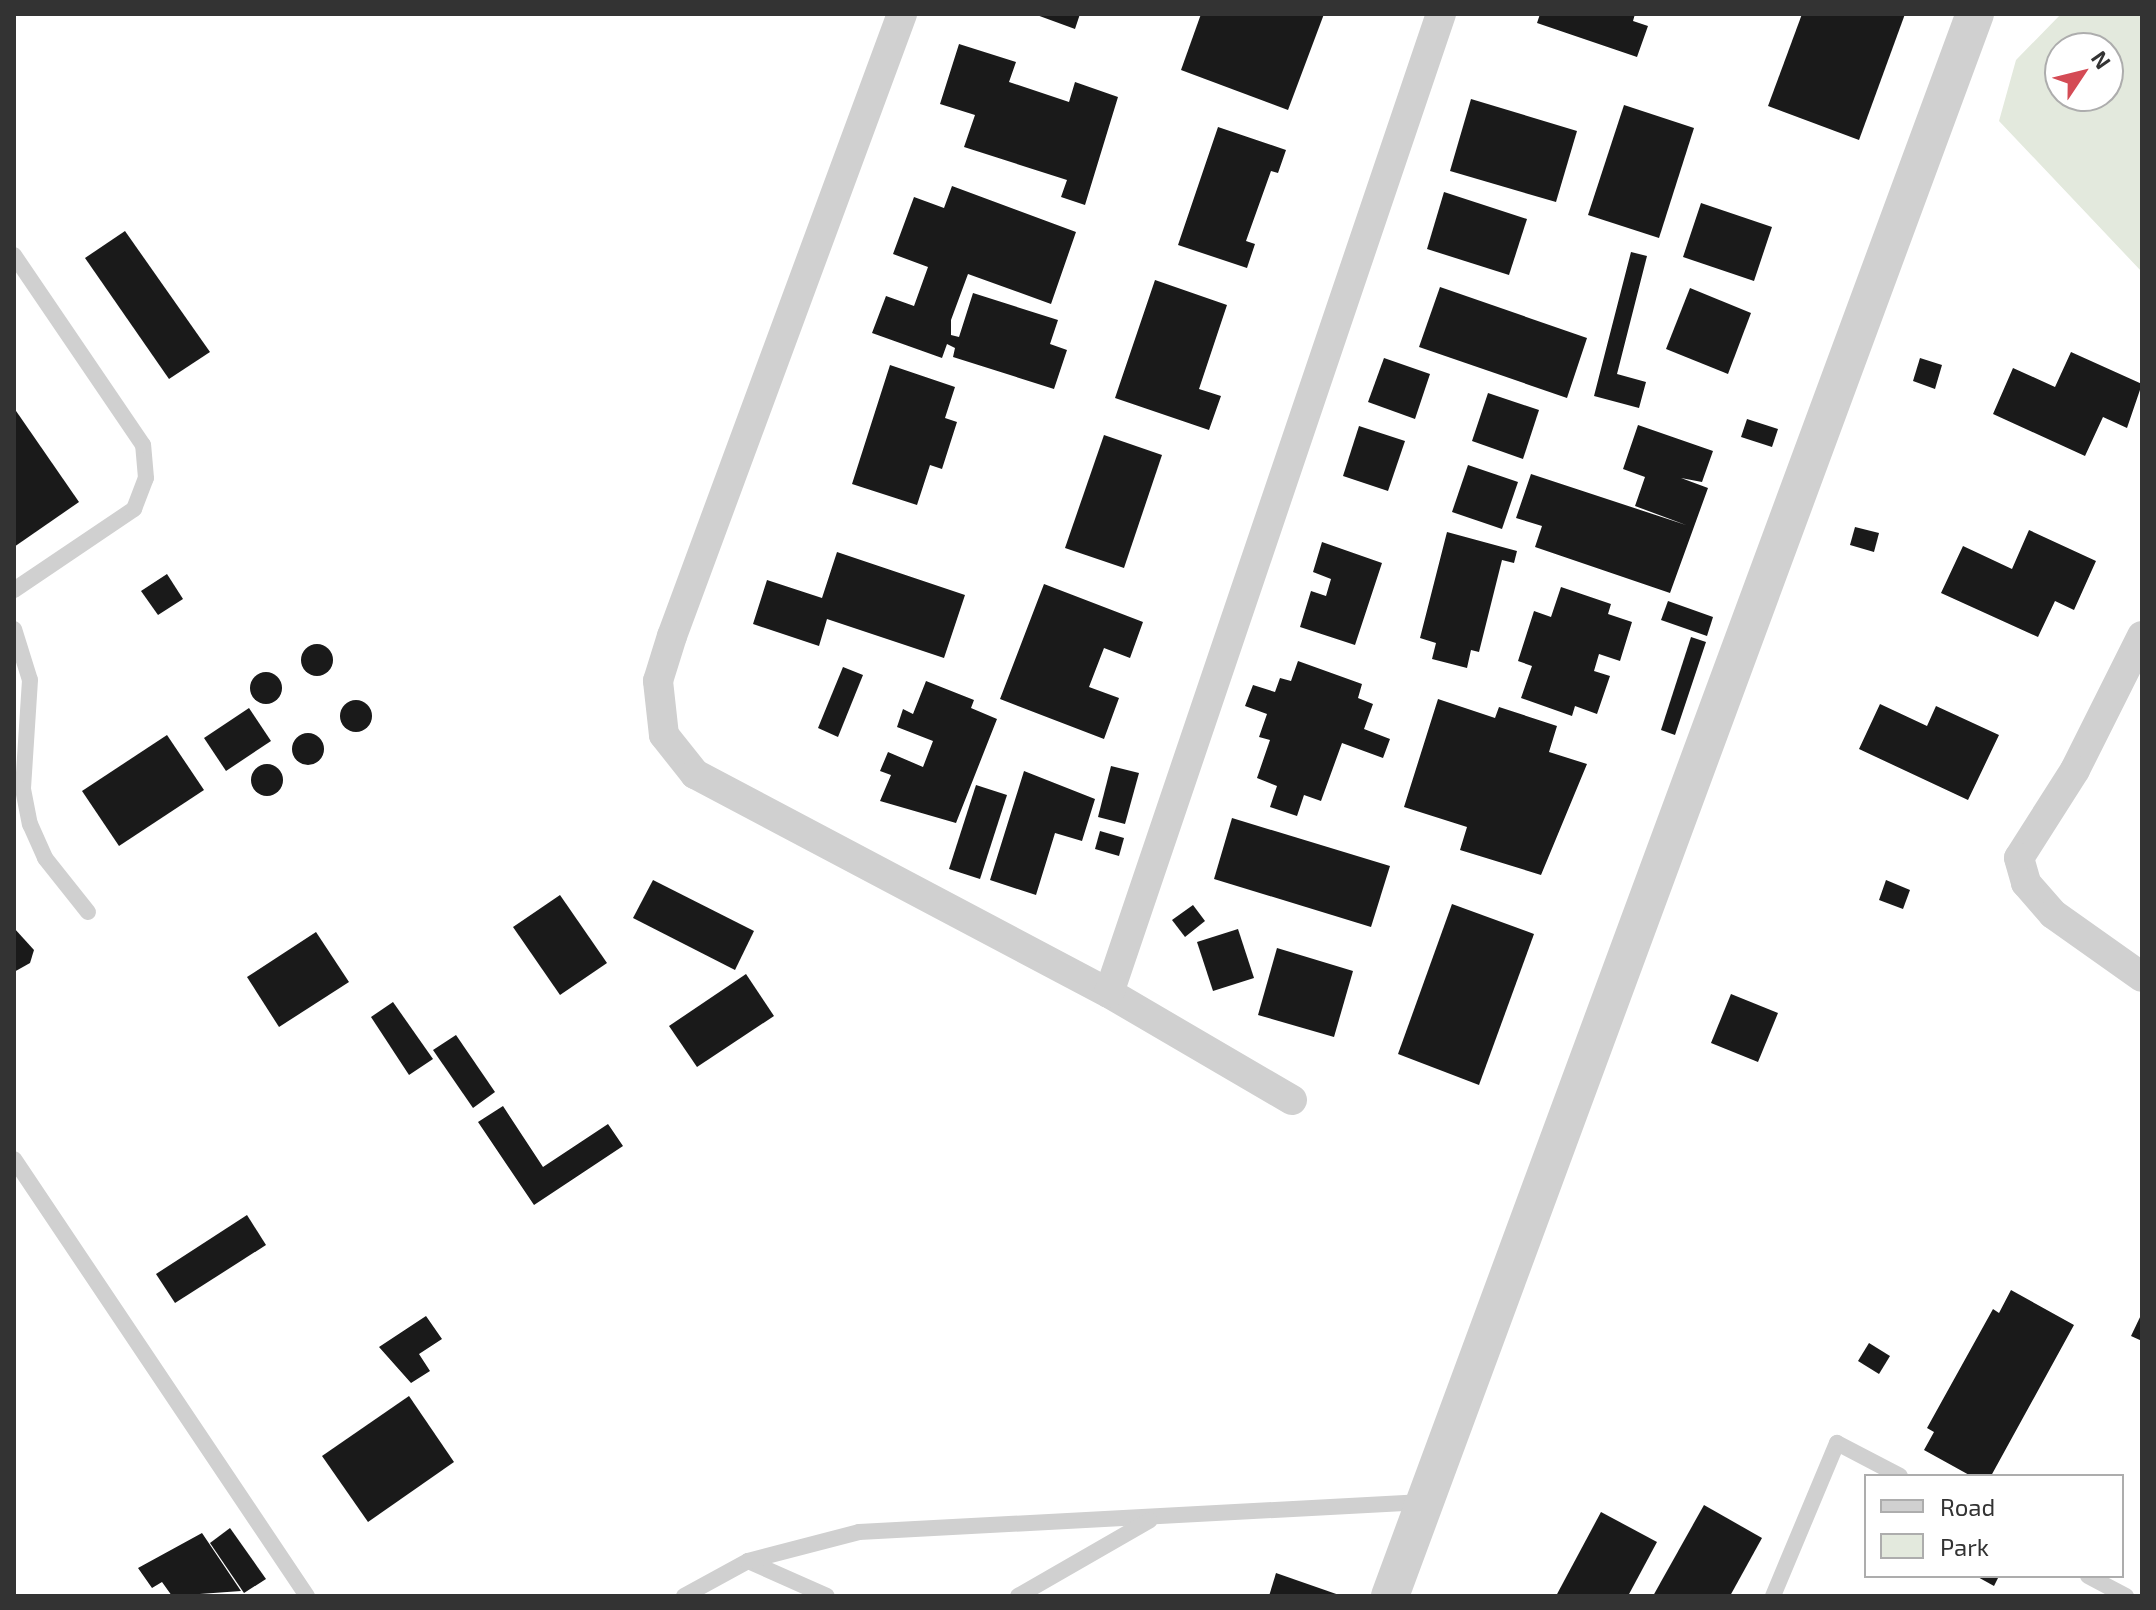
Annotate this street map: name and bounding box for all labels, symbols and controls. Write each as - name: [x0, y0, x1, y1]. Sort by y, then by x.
- north arrow: [2044, 32, 2124, 112]
- text: N: [2087, 45, 2117, 73]
- legend: [1864, 1474, 2124, 1578]
- text: Road: [1940, 1492, 1995, 1521]
- text: Park: [1940, 1532, 1989, 1561]

